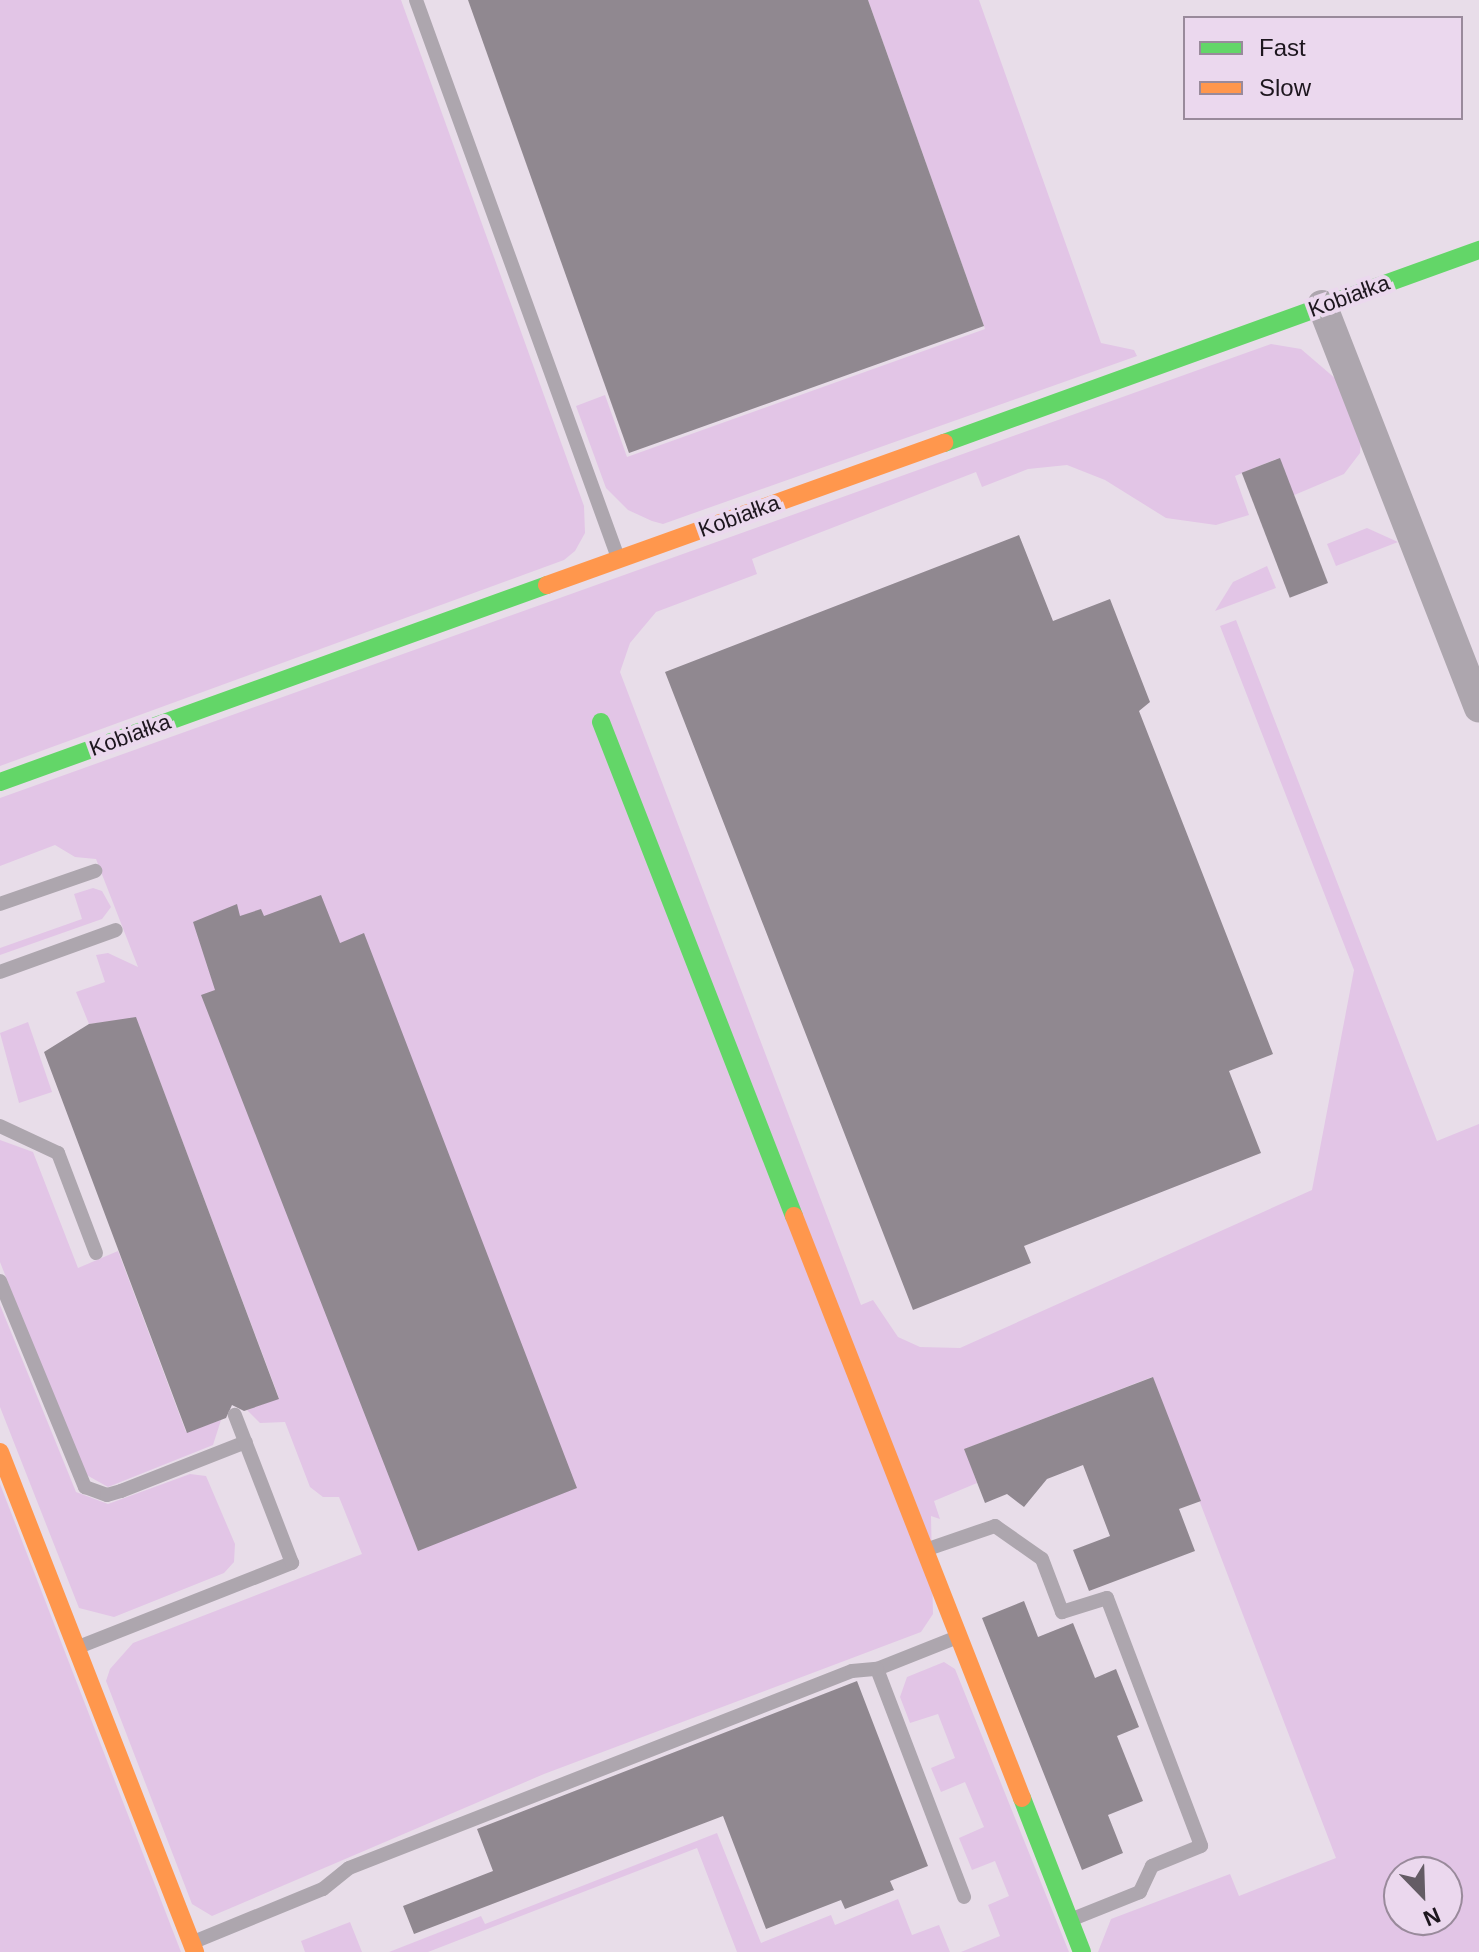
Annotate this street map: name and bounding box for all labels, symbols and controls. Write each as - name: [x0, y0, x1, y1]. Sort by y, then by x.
- legend: [1183, 16, 1463, 120]
- text: Fast: [1259, 34, 1306, 61]
- text: Slow: [1259, 74, 1311, 101]
- street label: Kobiałka: [1305, 269, 1393, 323]
- street label: Kobiałka: [695, 489, 783, 543]
- street label: Kobiałka: [86, 708, 174, 762]
- north arrow: [1383, 1856, 1463, 1936]
- text: N: [1420, 1902, 1444, 1931]

